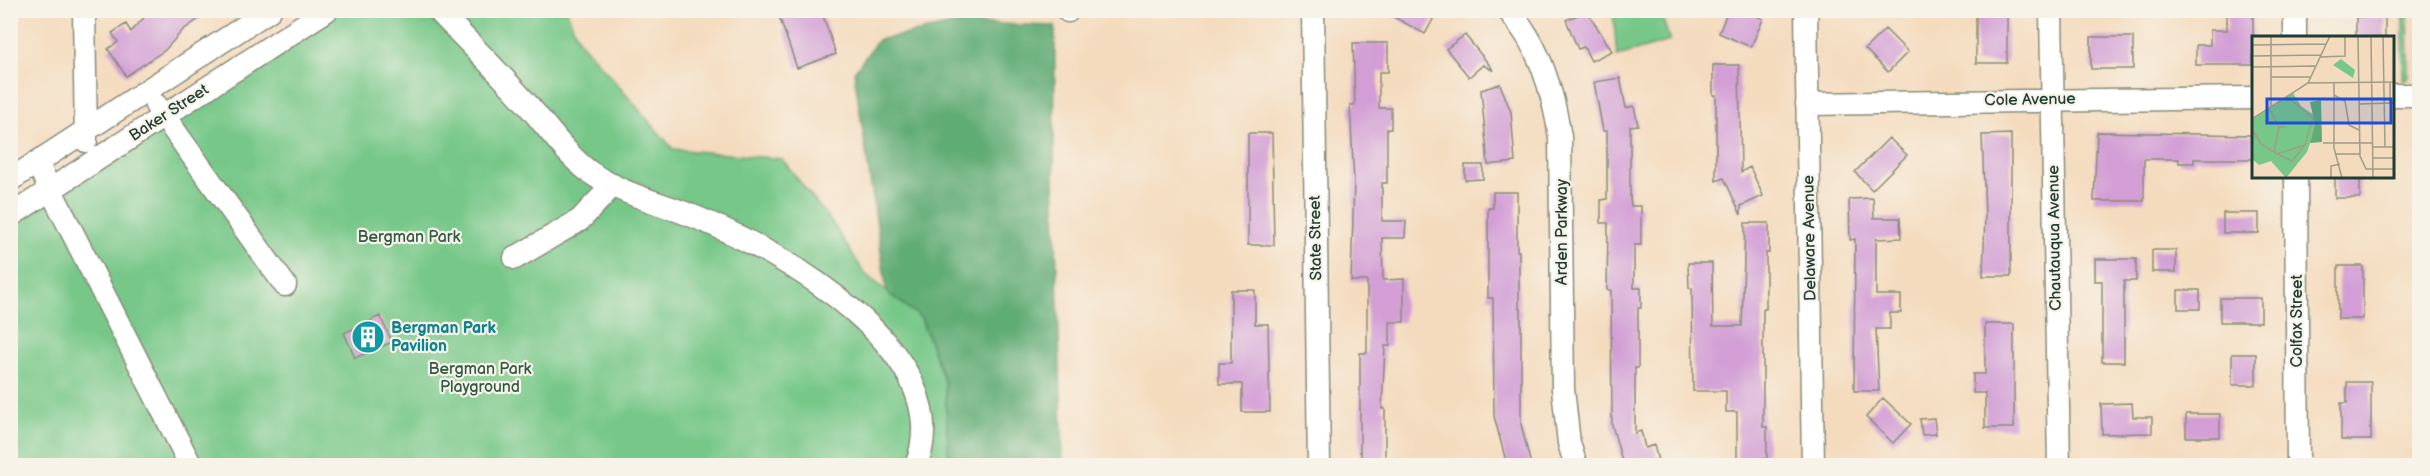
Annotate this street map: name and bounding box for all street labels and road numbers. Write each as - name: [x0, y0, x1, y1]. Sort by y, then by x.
- street label: Baker Street: [126, 80, 212, 146]
- street label: Cole Avenue: [1984, 90, 2076, 110]
- street label: Chautauqua Avenue: [2044, 164, 2066, 311]
- street label: Delaware Avenue: [1799, 174, 1821, 301]
- street label: Arden Parkway: [1553, 178, 1572, 285]
- street label: State Street: [1306, 195, 1326, 281]
- street label: Colfax Street: [2288, 274, 2307, 367]

